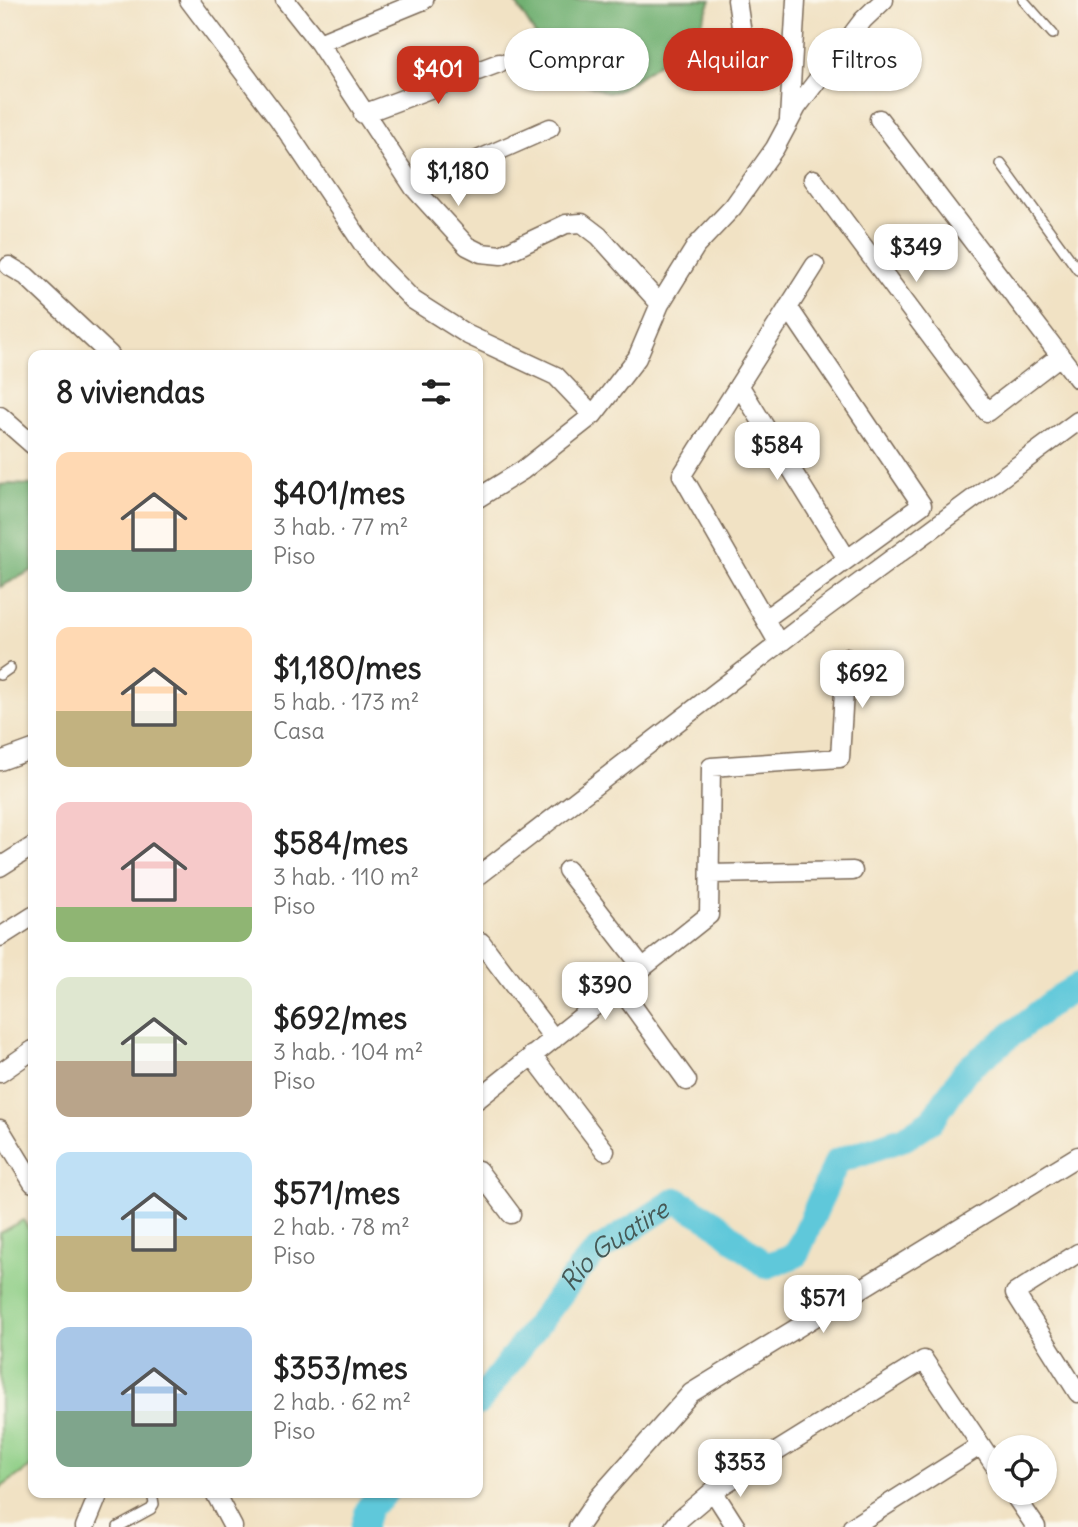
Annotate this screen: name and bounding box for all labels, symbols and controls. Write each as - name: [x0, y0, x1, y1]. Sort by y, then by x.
- chip: Comprar: [504, 28, 649, 91]
- chip: Alquilar: [663, 28, 793, 91]
- chip: Filtros: [807, 28, 922, 91]
- pin: $401: [397, 46, 479, 106]
- text: $401: [413, 54, 463, 83]
- pin: $1,180: [401, 148, 515, 208]
- text: $1,180: [427, 156, 489, 185]
- pin: $349: [875, 224, 957, 284]
- text: $349: [890, 232, 942, 261]
- text: 8 viviendas: [56, 373, 205, 411]
- icon: filters: [417, 373, 455, 411]
- pin: $584: [736, 422, 818, 482]
- text: $584: [751, 430, 803, 459]
- text: $401/mes: [273, 474, 405, 512]
- icon: home: [112, 480, 196, 564]
- text: 3 hab. · 77 m²: [273, 512, 408, 541]
- text: Piso: [273, 541, 315, 570]
- text: $1,180/mes: [273, 649, 421, 687]
- pin: $692: [821, 650, 903, 710]
- icon: home: [112, 655, 196, 739]
- text: $692: [836, 658, 888, 687]
- text: 5 hab. · 173 m²: [273, 687, 419, 716]
- text: Casa: [273, 716, 325, 745]
- text: $584/mes: [273, 824, 408, 862]
- icon: home: [112, 830, 196, 914]
- text: 3 hab. · 110 m²: [273, 862, 419, 891]
- text: Piso: [273, 891, 315, 920]
- pin: $390: [564, 962, 646, 1022]
- text: $390: [578, 970, 632, 999]
- text: $692/mes: [273, 999, 407, 1037]
- icon: home: [112, 1005, 196, 1089]
- text: 3 hab. · 104 m²: [273, 1037, 423, 1066]
- text: Piso: [273, 1066, 315, 1095]
- text: $571/mes: [273, 1174, 400, 1212]
- icon: home: [112, 1180, 196, 1264]
- water label: Río Guatire: [552, 1191, 676, 1297]
- text: 2 hab. · 78 m²: [273, 1212, 410, 1241]
- text: Piso: [273, 1241, 315, 1270]
- pin: $571: [782, 1276, 864, 1335]
- text: $571: [800, 1283, 846, 1312]
- text: $353/mes: [273, 1349, 408, 1387]
- icon: home: [112, 1355, 196, 1439]
- text: 2 hab. · 62 m²: [273, 1387, 411, 1416]
- text: Piso: [273, 1416, 315, 1445]
- map controls: [987, 1435, 1057, 1505]
- button: locate: [987, 1435, 1057, 1505]
- pin: $353: [699, 1440, 781, 1499]
- text: $353: [714, 1447, 766, 1476]

